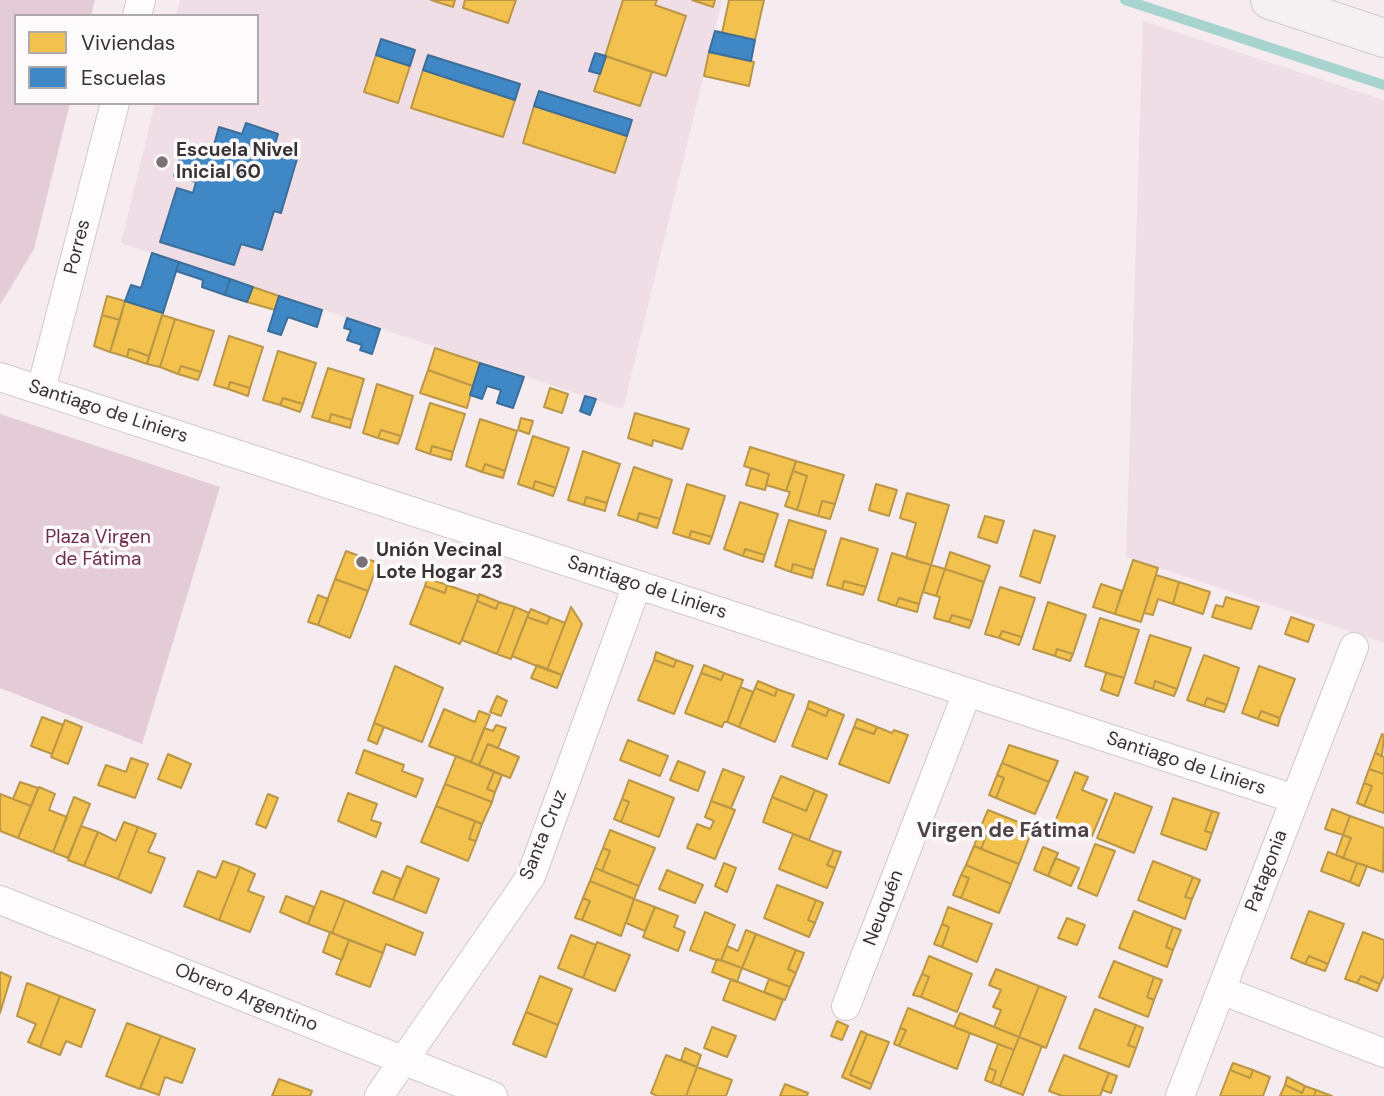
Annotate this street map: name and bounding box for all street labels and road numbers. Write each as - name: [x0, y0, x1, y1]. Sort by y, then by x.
- street label: Porres: [60, 217, 96, 277]
- street label: Santiago de Liniers: [25, 375, 191, 449]
- street label: Santiago de Liniers: [564, 551, 730, 625]
- street label: Santiago de Liniers: [1103, 727, 1269, 801]
- street label: Santa Cruz: [516, 787, 572, 883]
- street label: Patagonia: [1241, 827, 1293, 915]
- street label: Neuquén: [859, 867, 909, 949]
- street label: Obrero Argentino: [171, 959, 321, 1037]

